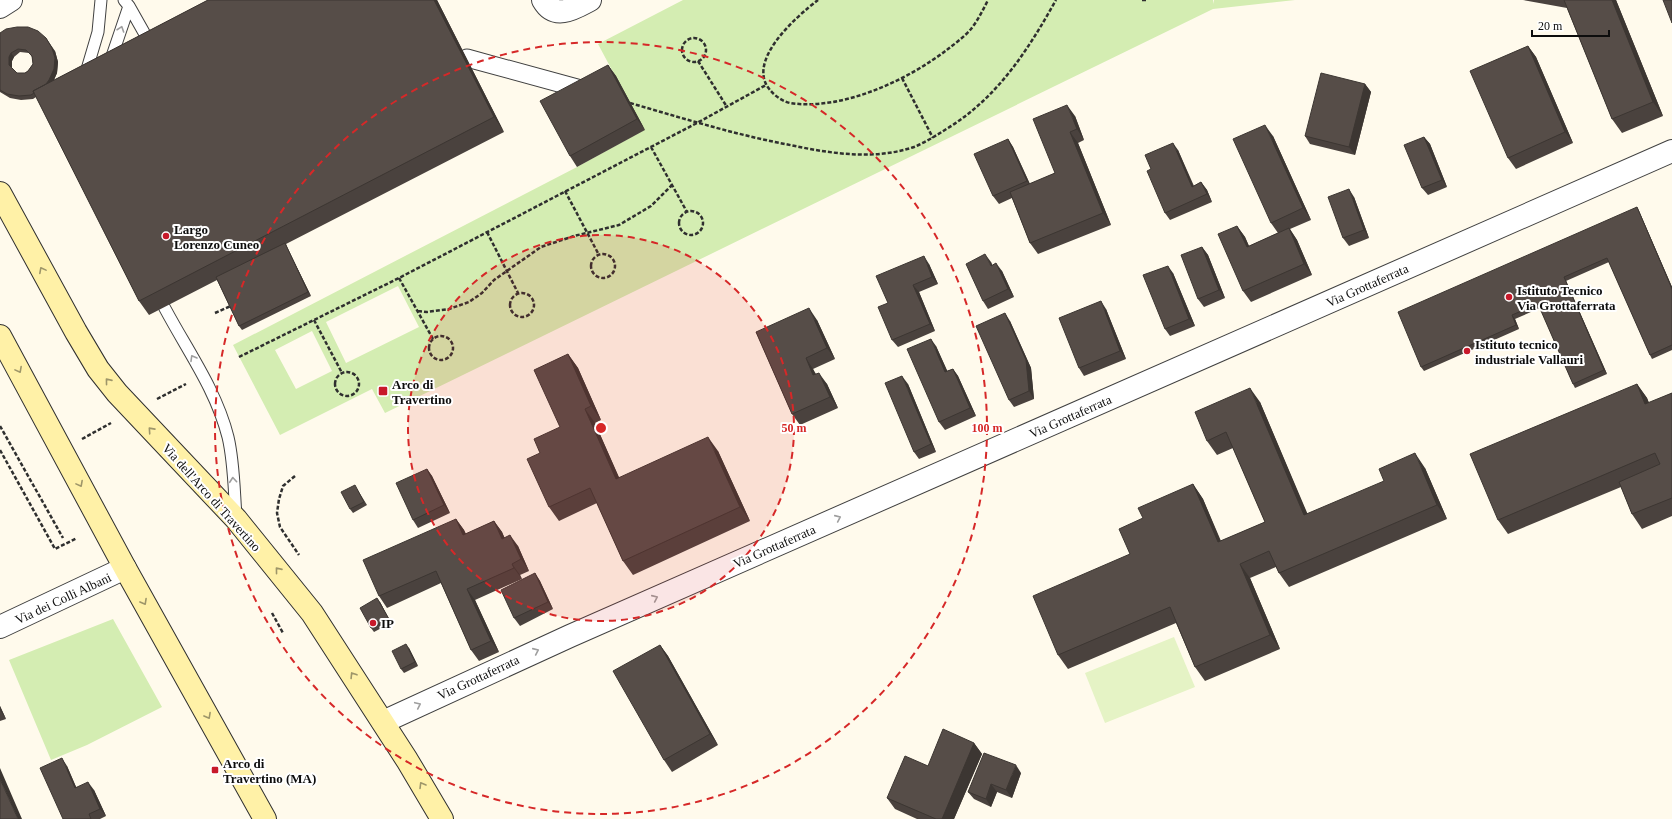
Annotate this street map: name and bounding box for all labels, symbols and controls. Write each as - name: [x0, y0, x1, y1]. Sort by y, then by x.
- scale bar: [1532, 12, 1609, 38]
- text: 20 m: [1538, 19, 1563, 33]
- one-way arrow: [117, 25, 125, 32]
- place label: Largo Lorenzo Cuneo: [174, 222, 259, 252]
- marker: Largo Lorenzo Cuneo: [161, 231, 171, 241]
- street label: Via Grottaferrata: [1324, 261, 1411, 310]
- one-way arrow: [39, 267, 47, 274]
- place label: Istituto Tecnico Via Grottaferrata: [1517, 283, 1616, 313]
- marker: Istituto Tecnico Via Grottaferrata: [1504, 292, 1514, 302]
- place label: Istituto tecnico industriale Vallauri: [1475, 337, 1583, 367]
- marker: Istituto tecnico industriale Vallauri: [1462, 346, 1472, 356]
- one-way arrow: [190, 355, 197, 362]
- one-way arrow: [14, 366, 21, 373]
- place label: Arco di Travertino: [392, 377, 452, 407]
- one-way arrow: [106, 379, 113, 386]
- marker: Arco di Travertino: [377, 385, 389, 397]
- street label: Via Grottaferrata: [1027, 392, 1114, 441]
- centre of rings: [594, 421, 608, 435]
- text: 50 m: [782, 421, 807, 435]
- text: 100 m: [972, 421, 1003, 435]
- one-way arrow: [149, 427, 156, 434]
- street label: Via dell'Arco di Travertino: [159, 440, 264, 554]
- one-way arrow: [228, 477, 237, 483]
- one-way arrow: [76, 480, 83, 488]
- one-way arrow: [834, 515, 841, 523]
- street label: Via Grottaferrata: [731, 522, 818, 571]
- one-way arrow: [275, 567, 282, 574]
- street label: Via dei Colli Albani: [13, 569, 114, 627]
- one-way arrow: [650, 595, 658, 603]
- one-way arrow: [140, 598, 147, 605]
- place label: IP: [381, 616, 394, 631]
- marker: IP: [368, 618, 378, 628]
- one-way arrow: [532, 648, 539, 656]
- street label: Via Grottaferrata: [435, 652, 522, 703]
- one-way arrow: [351, 672, 358, 679]
- one-way arrow: [413, 702, 421, 710]
- one-way arrow: [203, 712, 210, 719]
- place label: Arco di Travertino (MA): [223, 756, 316, 786]
- marker: Arco di Travertino (MA): [210, 765, 220, 775]
- one-way arrow: [420, 782, 427, 789]

